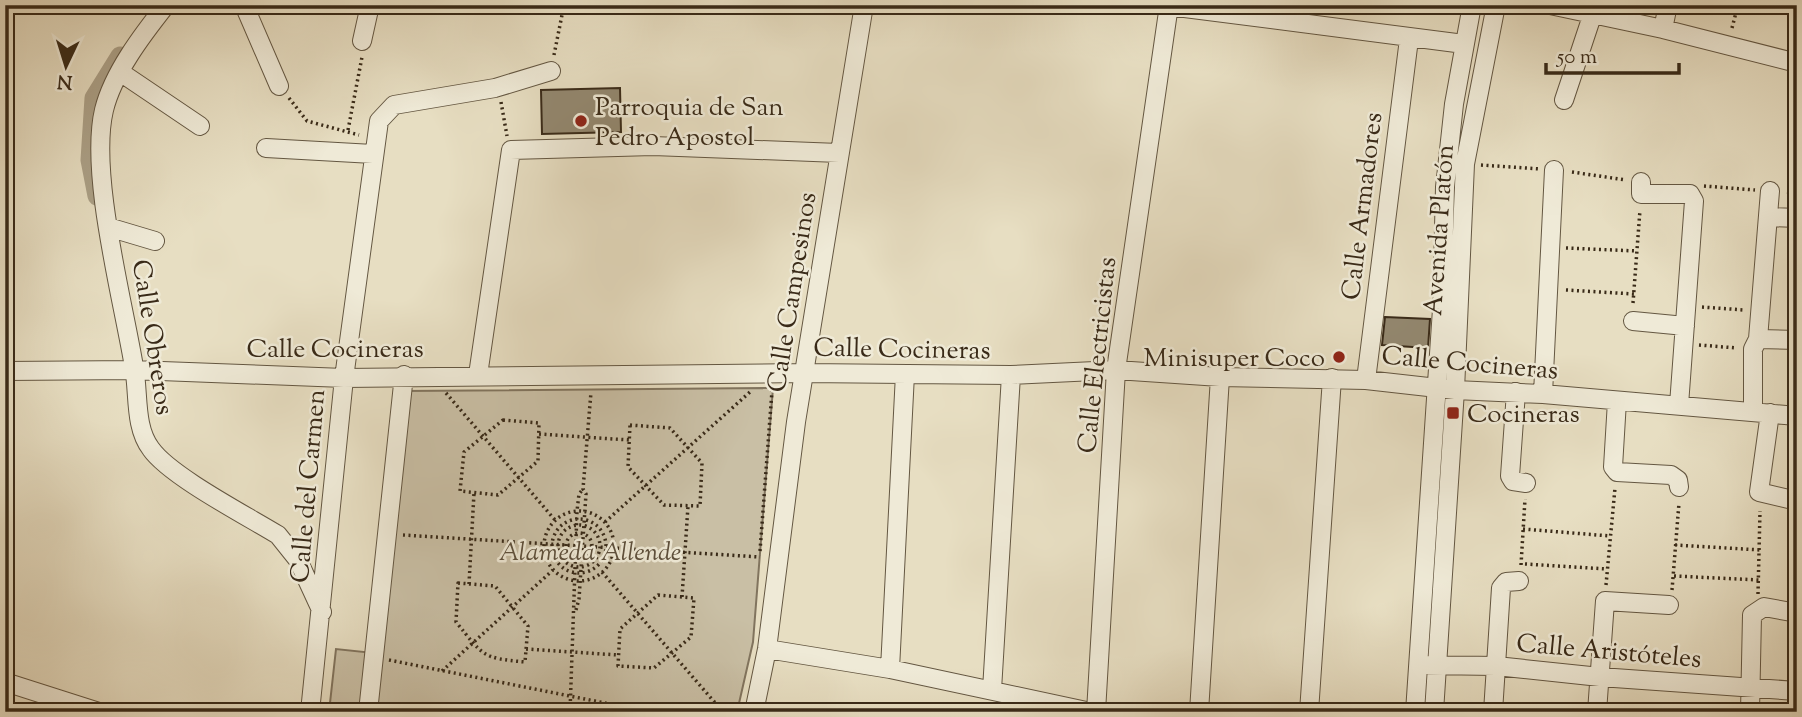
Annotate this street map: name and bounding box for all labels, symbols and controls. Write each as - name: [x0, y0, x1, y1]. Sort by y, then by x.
- north arrow: [32, 32, 102, 102]
- scale bar: [1546, 32, 1680, 76]
- text: 50 m: [1556, 43, 1597, 73]
- text: N: [56, 66, 73, 94]
- place label: Parroquia de San Pedro Apostol: [595, 90, 784, 157]
- street label: Calle Armadores: [1334, 110, 1393, 302]
- marker: Parroquia de San Pedro Apostol: [573, 113, 589, 129]
- street label: Avenida Platón: [1416, 143, 1465, 317]
- street label: Calle Campesinos: [759, 190, 828, 395]
- street label: Calle Electricistas: [1070, 255, 1127, 455]
- street label: Calle Obreros: [121, 257, 182, 418]
- street label: Calle Cocineras: [813, 330, 991, 371]
- street label: Calle Cocineras: [246, 332, 424, 369]
- street label: Calle Cocineras: [1380, 338, 1560, 391]
- place label: Minisuper Coco: [1144, 341, 1325, 378]
- marker: Minisuper Coco: [1331, 349, 1347, 365]
- street label: Calle del Carmen: [283, 388, 336, 585]
- place label: Cocineras: [1467, 397, 1580, 434]
- marker: Cocineras: [1445, 405, 1461, 421]
- park label: Alameda Allende: [499, 535, 681, 572]
- street label: Calle Aristóteles: [1515, 626, 1703, 679]

